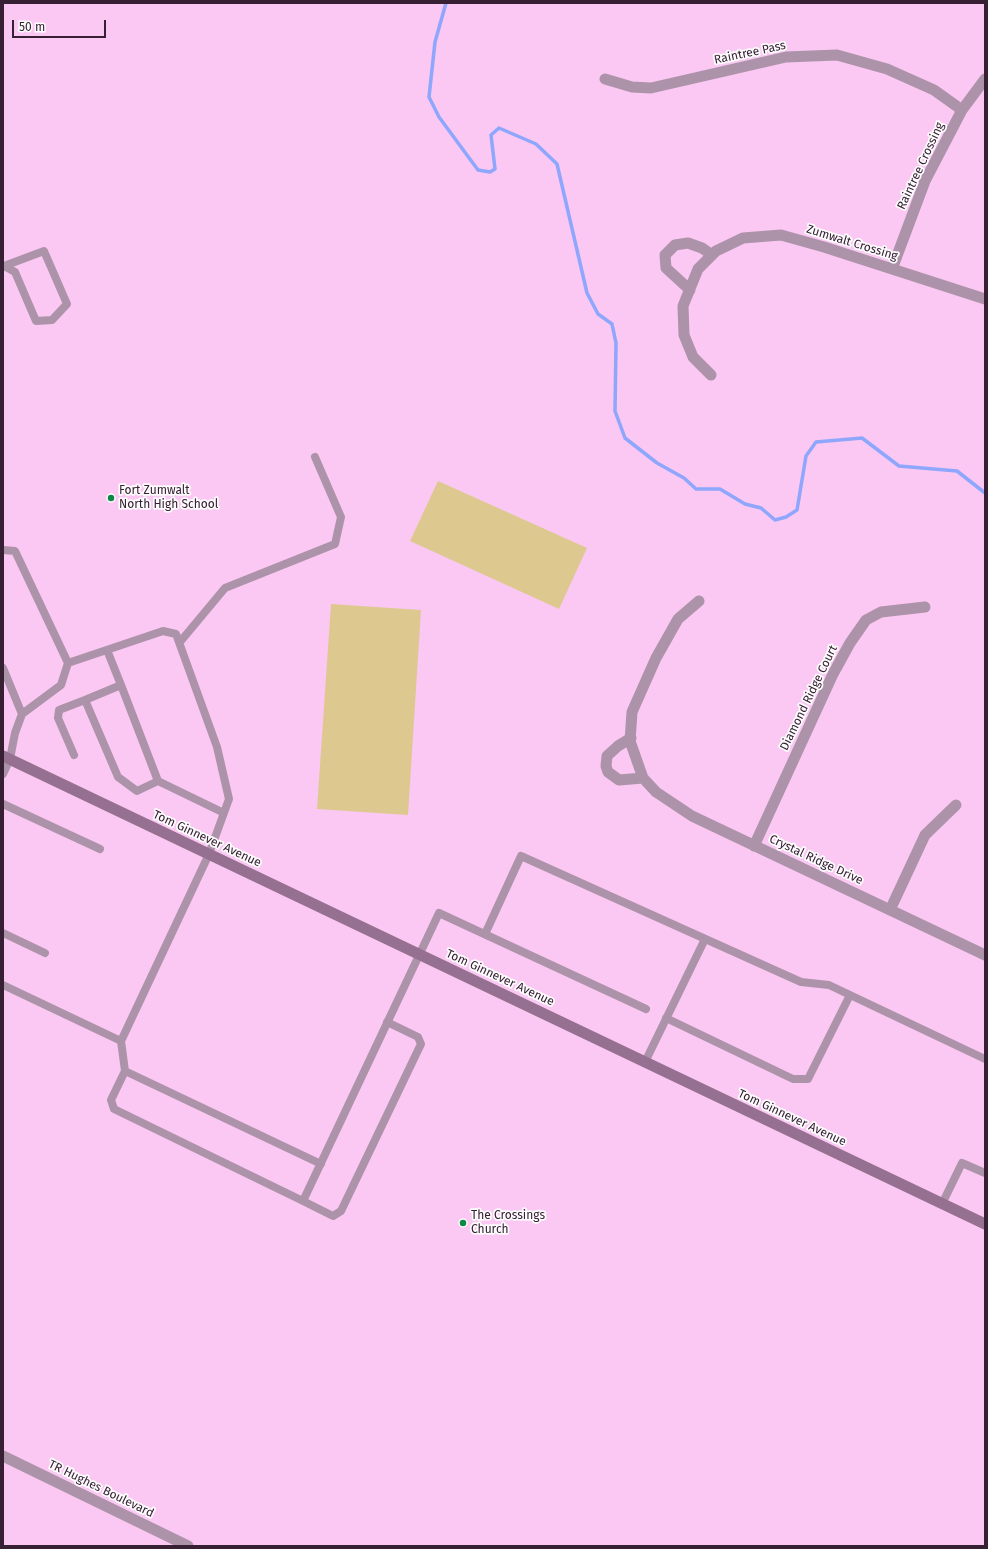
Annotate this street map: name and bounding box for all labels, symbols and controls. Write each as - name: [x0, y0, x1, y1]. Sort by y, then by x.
- scale bar: [14, 12, 108, 38]
- text: 50 m: [19, 20, 45, 34]
- street label: Raintree Pass: [713, 38, 787, 68]
- street label: Raintree Crossing: [895, 120, 947, 212]
- street label: Zumwalt Crossing: [805, 222, 899, 264]
- place label: Fort Zumwalt North High School: [119, 484, 218, 512]
- marker: Fort Zumwalt North High School: [106, 493, 116, 503]
- street label: Diamond Ridge Court: [777, 643, 841, 753]
- street label: Tom Ginnever Avenue: [151, 808, 263, 870]
- street label: Crystal Ridge Drive: [767, 832, 865, 888]
- street label: Tom Ginnever Avenue: [444, 947, 556, 1009]
- street label: Tom Ginnever Avenue: [736, 1087, 848, 1149]
- place label: The Crossings Church: [471, 1209, 545, 1237]
- marker: The Crossings Church: [458, 1218, 468, 1228]
- street label: TR Hughes Boulevard: [46, 1457, 156, 1521]

